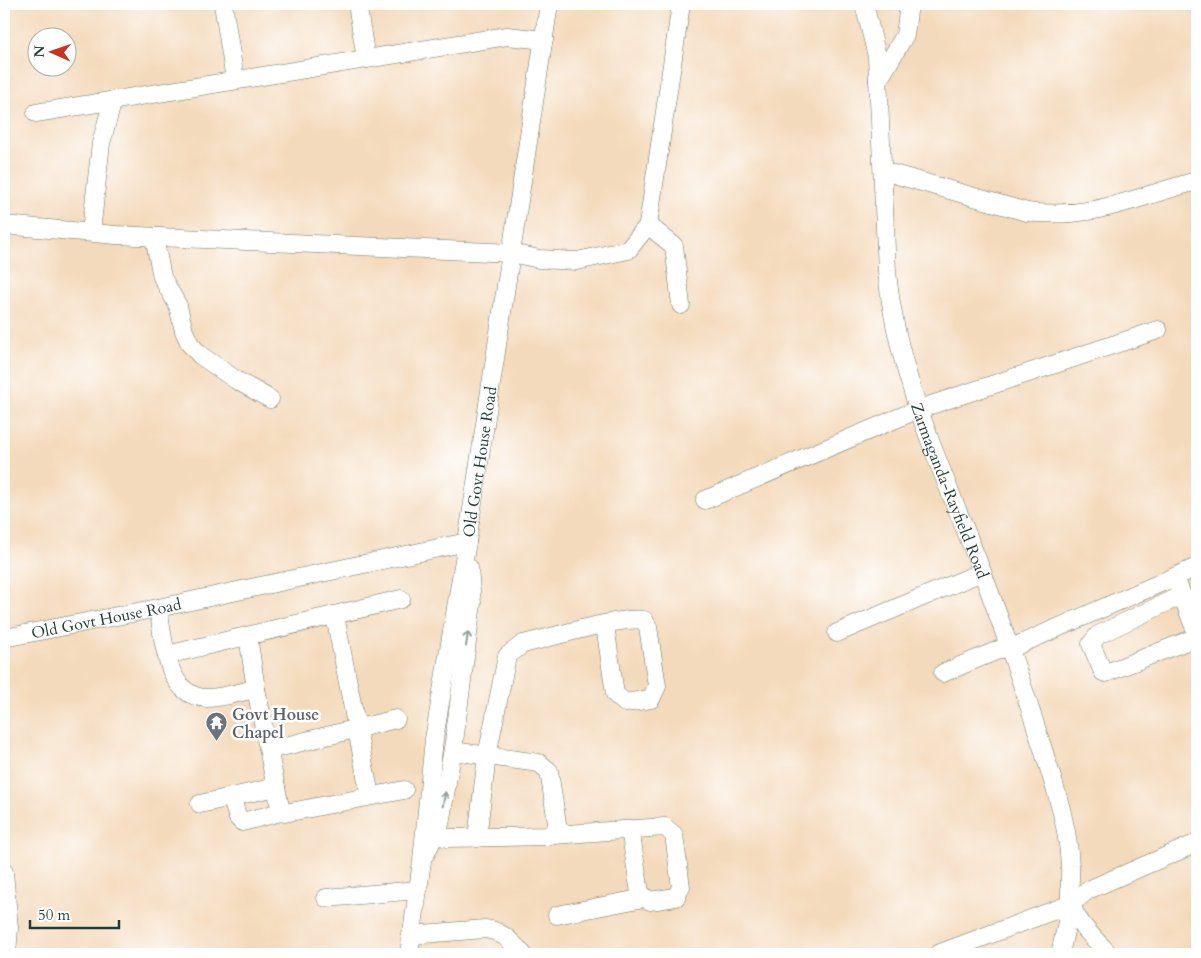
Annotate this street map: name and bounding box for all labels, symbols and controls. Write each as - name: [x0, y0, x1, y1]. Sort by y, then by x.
- north arrow: [28, 28, 78, 78]
- text: N: [30, 45, 49, 58]
- street label: Old Govt House Road: [458, 384, 503, 539]
- street label: Zarmaganda-Rayfield Road: [905, 400, 994, 582]
- street label: Old Govt House Road: [29, 593, 184, 644]
- one-way arrow: [462, 631, 472, 647]
- place label: Govt House Chapel: [232, 704, 319, 744]
- temple icon: Govt House Chapel: [204, 711, 228, 742]
- one-way arrow: [440, 792, 449, 808]
- scale bar: [30, 898, 119, 930]
- text: 50 m: [38, 905, 70, 925]

